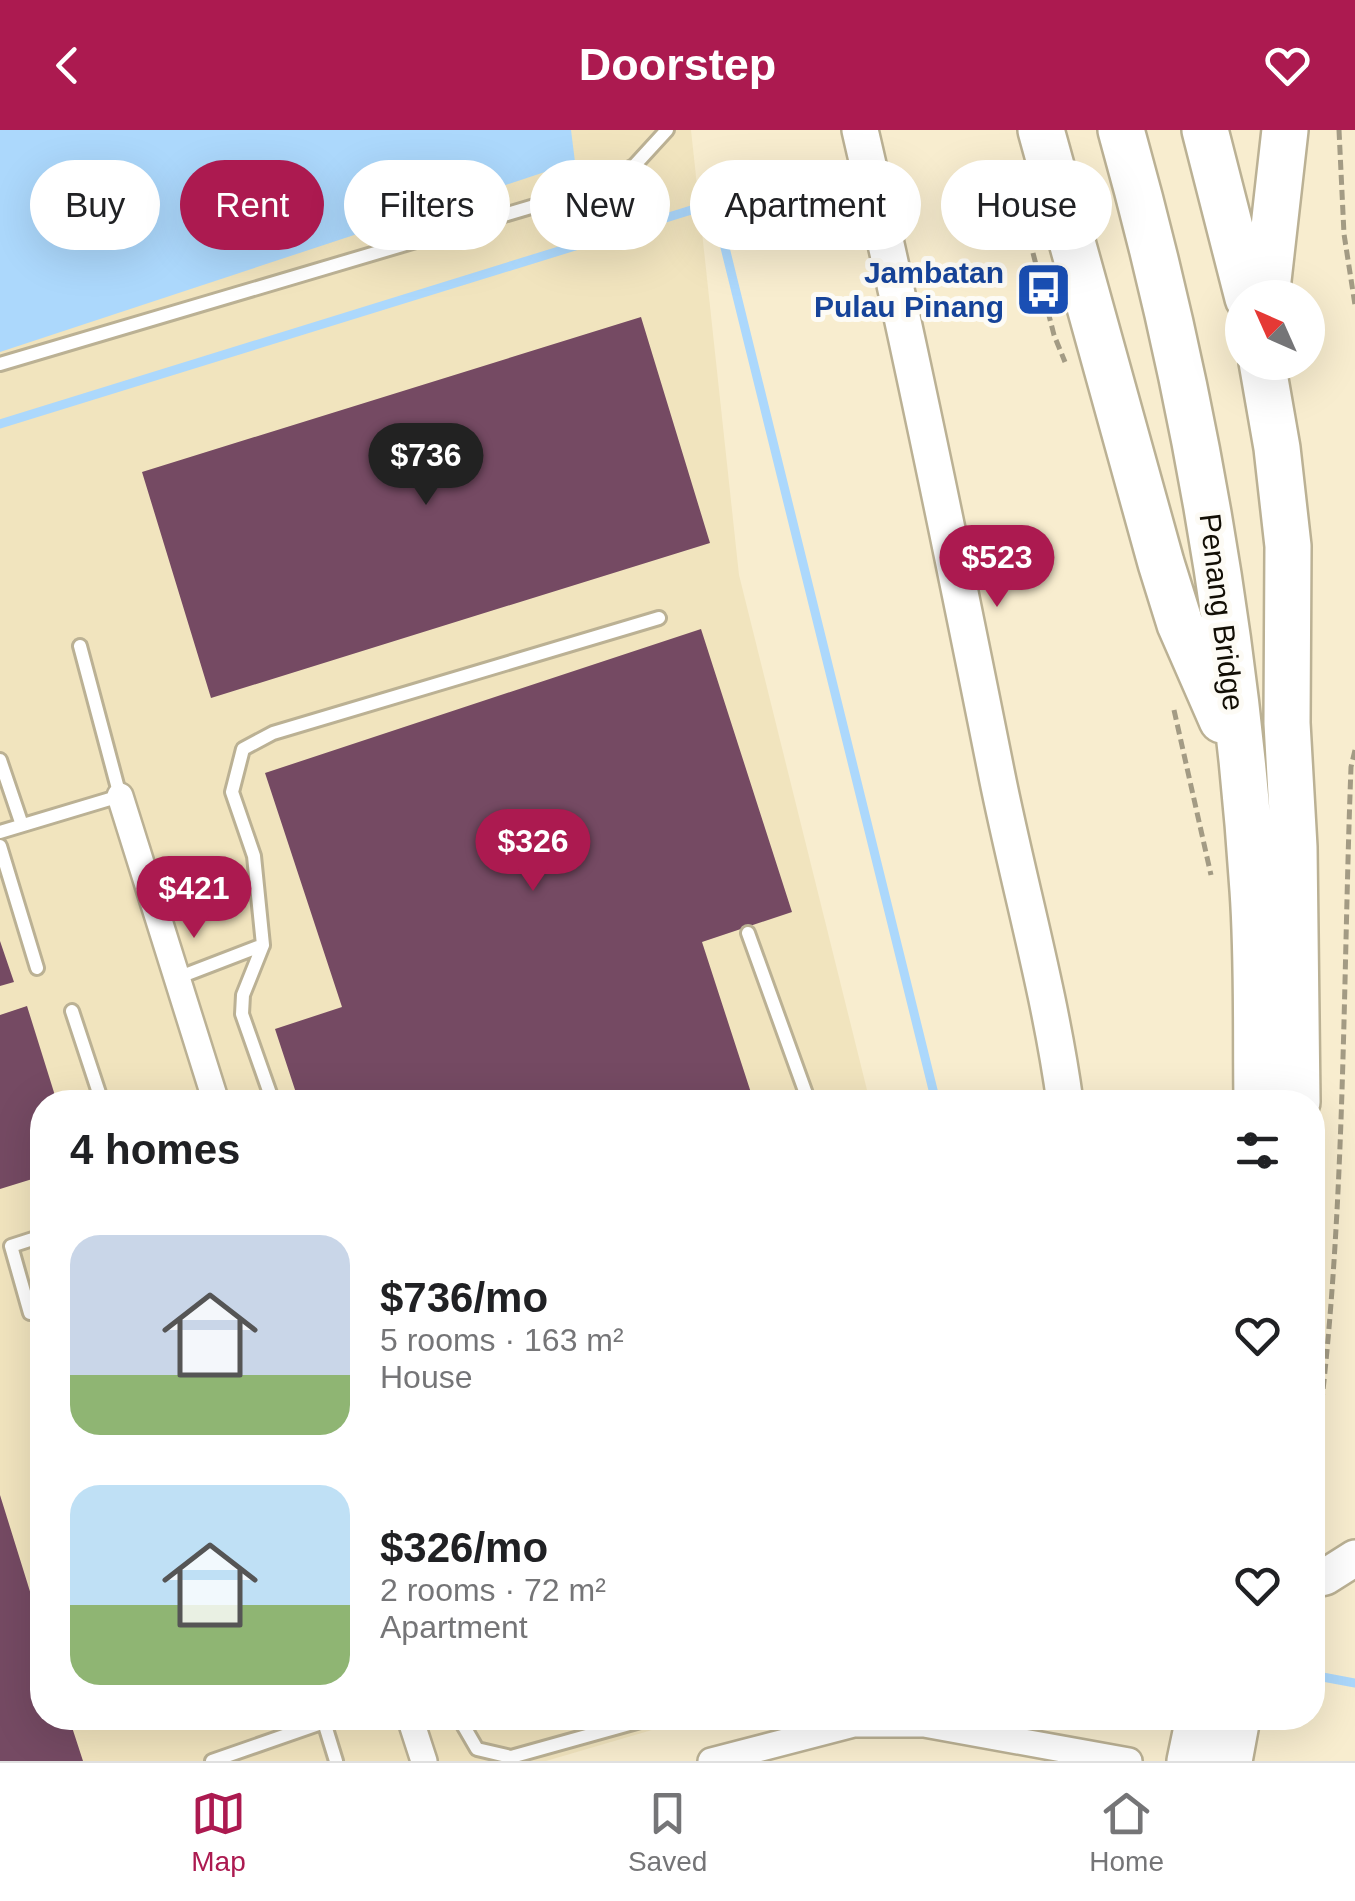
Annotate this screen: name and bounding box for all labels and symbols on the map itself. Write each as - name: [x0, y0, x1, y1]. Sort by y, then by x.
- place label: Jambatan Pulau Pinang: [814, 256, 1004, 323]
- bus stop icon: Jambatan Pulau Pinang: [1013, 259, 1073, 319]
- north arrow: [1225, 280, 1325, 380]
- pin: $736: [367, 423, 485, 508]
- street label: Penang Bridge: [1194, 511, 1250, 713]
- pin: $523: [938, 525, 1056, 610]
- pin: $326: [474, 809, 592, 894]
- pin: $421: [135, 856, 253, 941]

